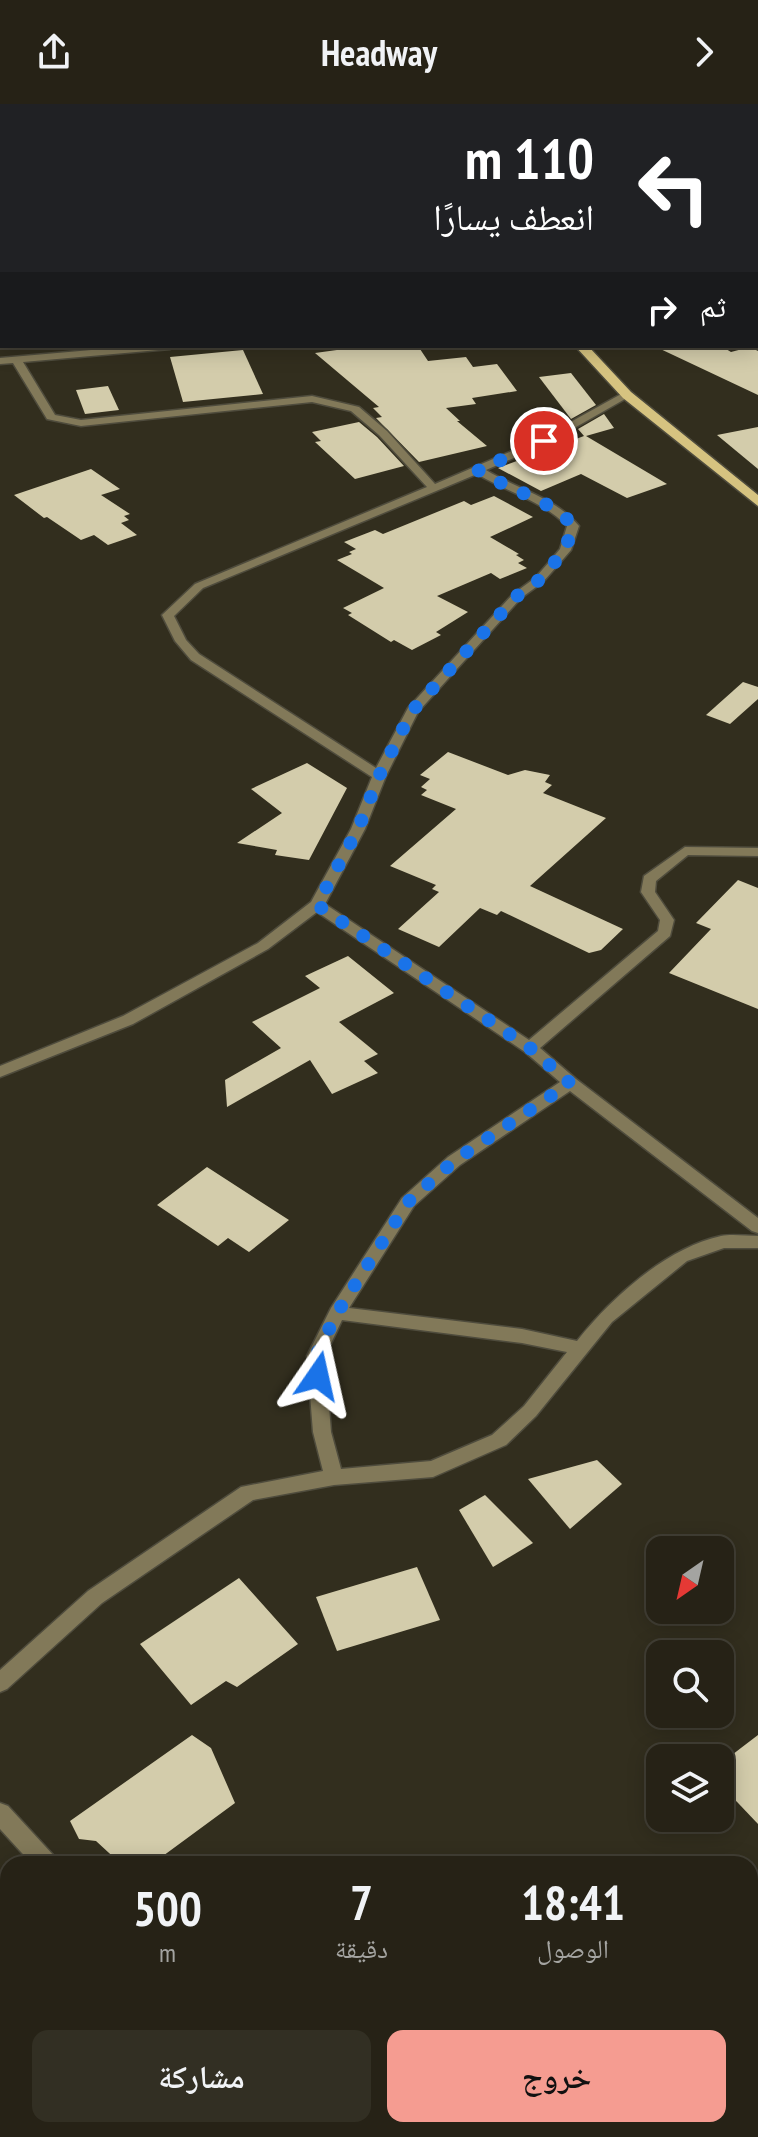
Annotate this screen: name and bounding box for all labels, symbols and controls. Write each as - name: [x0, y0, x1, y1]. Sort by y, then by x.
- text: Headway: [321, 29, 437, 76]
- icon: share: [32, 30, 76, 74]
- icon: forward: [682, 30, 726, 74]
- text: 110 m: [465, 122, 594, 194]
- icon: left: [622, 136, 726, 240]
- text: انعطف يسارًا: [433, 193, 594, 240]
- text: ثم: [700, 286, 726, 325]
- icon: right: [640, 288, 684, 332]
- pin: [510, 407, 578, 475]
- icon: arrive: [522, 419, 566, 463]
- position arrow: [276, 1334, 360, 1418]
- north arrow: [646, 1536, 734, 1624]
- map controls: [646, 1536, 734, 1832]
- button: search: [646, 1640, 734, 1728]
- button: layers: [646, 1744, 734, 1832]
- text: 7: [350, 1871, 373, 1933]
- text: 18:41: [521, 1871, 625, 1933]
- text: 500: [133, 1877, 202, 1939]
- text: دقيقة: [335, 1932, 388, 1965]
- text: الوصول: [537, 1932, 609, 1965]
- text: m: [159, 1936, 176, 1969]
- button: مشاركة: [32, 2030, 371, 2122]
- button: خروج: [387, 2030, 726, 2122]

